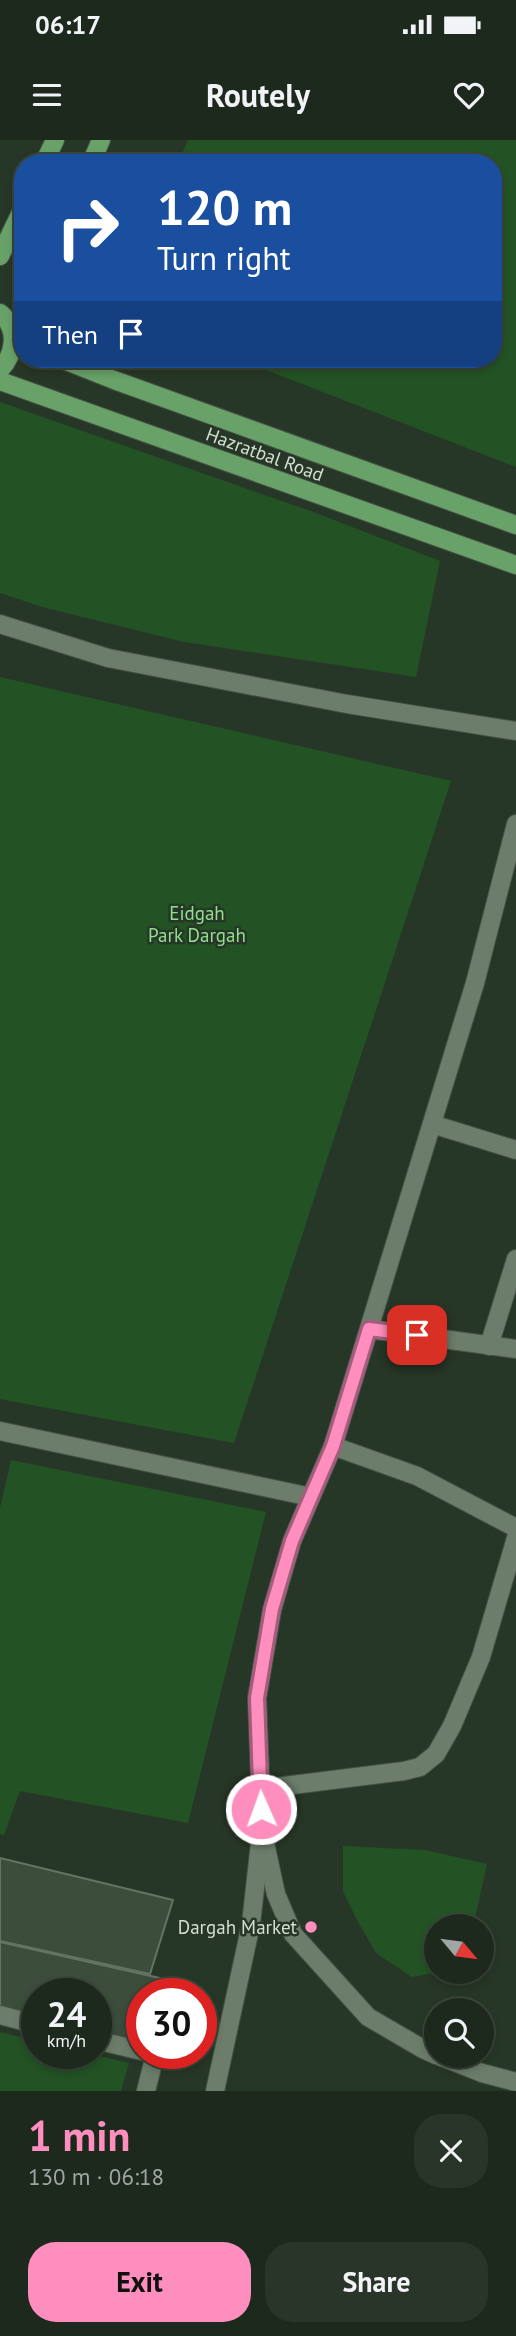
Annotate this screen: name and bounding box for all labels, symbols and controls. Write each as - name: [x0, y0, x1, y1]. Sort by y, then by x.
- text: 06:17: [35, 8, 101, 41]
- text: Routely: [206, 74, 310, 116]
- icon: menu: [28, 76, 66, 114]
- icon: heart: [450, 76, 488, 114]
- text: 120 m: [157, 175, 292, 239]
- icon: right: [42, 182, 133, 273]
- text: Turn right: [157, 237, 291, 279]
- icon: arrive: [112, 315, 150, 353]
- text: Then: [42, 318, 98, 351]
- street label: Hazratbal Road: [203, 422, 327, 486]
- park label: Eidgah Park Dargah: [148, 901, 246, 947]
- pin: [387, 1305, 447, 1365]
- icon: arrive: [398, 1316, 436, 1354]
- position arrow: [224, 1772, 298, 1846]
- north arrow: [424, 1914, 494, 1984]
- map controls: [424, 1914, 494, 2068]
- place label: Dargah Market: [178, 1915, 298, 1939]
- marker: Dargah Market: [303, 1919, 319, 1935]
- speed limit sign: 30: [126, 1978, 217, 2069]
- text: 24: [47, 1991, 86, 2037]
- button: search: [424, 1998, 494, 2068]
- text: km/h: [47, 2029, 86, 2052]
- text: 1 min: [28, 2108, 130, 2163]
- button: close: [414, 2114, 488, 2188]
- text: 130 m · 06:18: [28, 2162, 164, 2191]
- button: Exit: [28, 2242, 251, 2322]
- button: Share: [265, 2242, 488, 2322]

